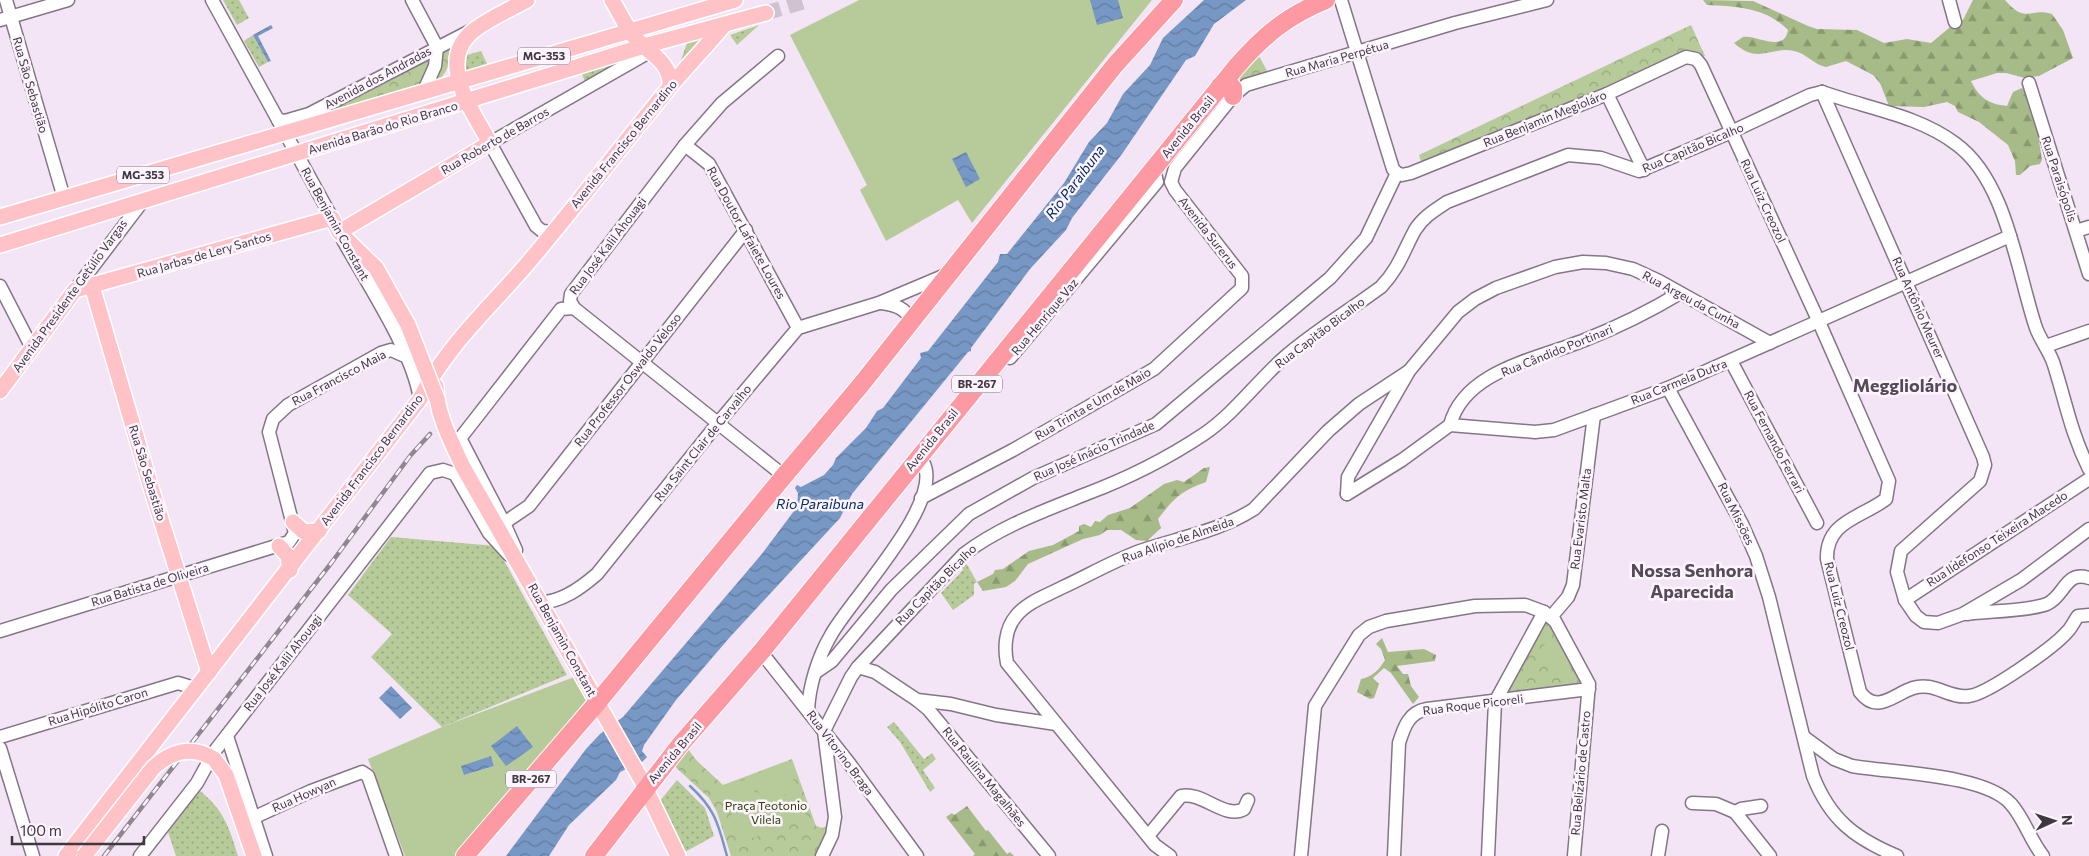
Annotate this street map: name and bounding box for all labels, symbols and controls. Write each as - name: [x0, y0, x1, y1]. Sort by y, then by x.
- street label: Rua São Sebastião: [11, 35, 51, 134]
- street label: Rua Maria Perpétua: [1283, 37, 1390, 80]
- street label: Avenida dos Andradas: [322, 43, 433, 111]
- road number: MG-353: [518, 48, 570, 64]
- street label: Avenida Francisco Bernardino: [567, 77, 679, 210]
- street label: Rua Benjamin Megioláro: [1481, 87, 1608, 149]
- street label: Avenida Brasil: [1158, 92, 1217, 160]
- street label: Avenida Barão do Rio Branco: [306, 98, 459, 156]
- street label: Rua Roberto de Barros: [438, 104, 551, 177]
- street label: Rua Capitão Bicalho: [1640, 119, 1745, 175]
- street label: Rua Paraisópolis: [2039, 134, 2080, 223]
- water label: Rio Paraibuna: [1041, 141, 1108, 222]
- street label: Rua Luiz Creozol: [1738, 157, 1789, 245]
- street label: Rua Doutor Lafaiete Loures: [705, 164, 789, 301]
- street label: Rua Benjamin Constant: [299, 165, 373, 282]
- road number: MG-353: [117, 166, 169, 184]
- street label: Rua José Kalil Ahouagi: [566, 194, 649, 298]
- street label: Avenida Surerus: [1176, 194, 1241, 271]
- street label: Avenida Presidente Getúlio Vargas: [9, 216, 129, 374]
- street label: Rua Jarbas de Lery Santos: [135, 228, 273, 281]
- street label: Rua Antônio Meurer: [1890, 254, 1948, 361]
- street label: Rua Argeu da Cunha: [1640, 267, 1743, 331]
- street label: Rua Henrique Vaz: [1008, 275, 1080, 357]
- street label: Rua Capitão Bicalho: [1272, 294, 1367, 370]
- street label: Rua Professor Oswaldo Veloso: [571, 310, 684, 449]
- street label: Rua Cândido Portinari: [1499, 321, 1615, 379]
- street label: Rua Francisco Maia: [289, 346, 388, 408]
- street label: Rua Carmela Dutra: [1629, 355, 1729, 407]
- street label: Rua Trinta e Um de Maio: [1032, 364, 1153, 442]
- district label: Meggliolário: [1853, 374, 1958, 396]
- road number: BR-267: [952, 376, 1002, 392]
- street label: Rua Saint Clair de Carvalho: [651, 381, 754, 503]
- street label: Rua Fernando Ferrari: [1742, 388, 1808, 495]
- street label: Avenida Francisco Bernardino: [317, 391, 425, 528]
- street label: Avenida Brasil: [902, 405, 961, 473]
- street label: Rua José Inácio Trindade: [1031, 417, 1157, 484]
- street label: Rua São Sebastião: [127, 423, 169, 522]
- street label: Rua Evaristo Malta: [1567, 467, 1593, 570]
- street label: Rua Missões: [1716, 480, 1758, 547]
- street label: Rua Ildefonso Teixeira Macedo: [1923, 487, 2070, 589]
- water label: Rio Paraibuna: [776, 495, 864, 512]
- street label: Rua Alípio de Almeida: [1120, 513, 1235, 565]
- street label: Rua Capitão Bicalho: [892, 541, 979, 628]
- district label: Nossa Senhora Aparecida: [1631, 559, 1753, 602]
- street label: Rua Batista de Oliveira: [89, 560, 210, 609]
- street label: Rua Luiz Creozol: [1822, 560, 1858, 651]
- street label: Rua Benjamin Constant: [526, 581, 600, 698]
- street label: Rua José Kalil Ahouagi: [240, 611, 325, 714]
- street label: Rua Hipólito Caron: [46, 684, 149, 728]
- street label: Rua Roque Picoreli: [1422, 691, 1524, 717]
- street label: Rua Vitorino Braga: [804, 707, 877, 797]
- street label: Rua Belizário de Castro: [1568, 710, 1592, 836]
- street label: Avenida Brasil: [644, 719, 704, 786]
- street label: Rua Raulina Magalhães: [940, 724, 1029, 829]
- road number: BR-267: [506, 771, 556, 788]
- street label: Rua Howyan: [270, 774, 338, 814]
- north arrow: [2029, 796, 2079, 846]
- park label: Praça Teotonio Vilela: [725, 798, 807, 826]
- scale bar: [12, 814, 145, 846]
- text: N: [2059, 815, 2076, 826]
- text: 100 m: [20, 821, 62, 839]

